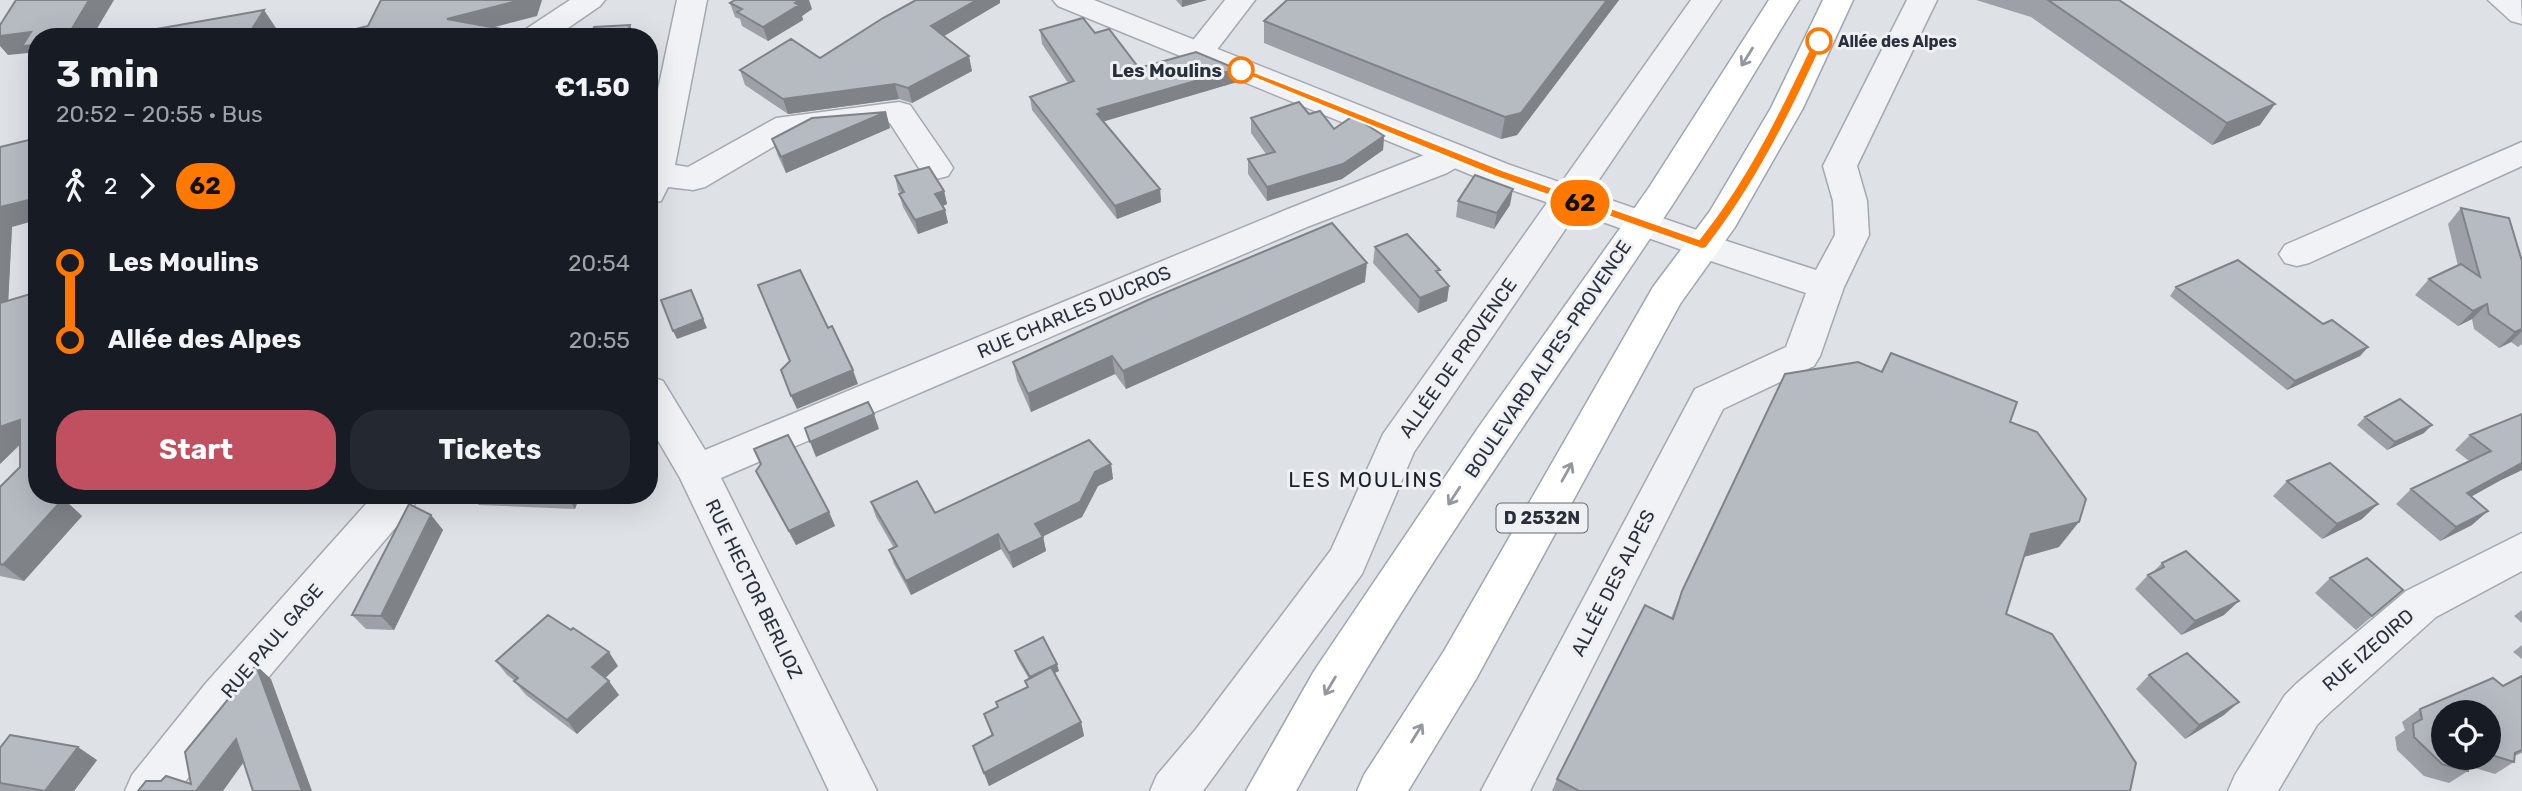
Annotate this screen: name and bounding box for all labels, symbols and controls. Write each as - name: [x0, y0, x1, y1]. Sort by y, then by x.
- marker: Allée des Alpes: [1806, 28, 1832, 54]
- place label: Allée des Alpes: [1838, 32, 1957, 51]
- one-way arrow: [1740, 47, 1754, 67]
- text: 3 min: [56, 51, 159, 97]
- marker: Les Moulins: [1228, 57, 1254, 83]
- place label: Les Moulins: [1112, 59, 1222, 82]
- text: €1.50: [555, 72, 630, 103]
- text: 20:52 – 20:55 · Bus: [56, 100, 263, 128]
- icon: walk: [56, 167, 94, 205]
- icon: forward: [128, 167, 166, 205]
- text: 2: [104, 172, 118, 200]
- text: 62: [190, 172, 221, 200]
- line badge: 62: [1548, 180, 1612, 226]
- text: 62: [1564, 189, 1596, 217]
- street label: BOULEVARD ALPES-PROVENCE: [1460, 236, 1636, 482]
- text: Les Moulins: [108, 247, 259, 278]
- text: 20:54: [568, 249, 630, 277]
- street label: RUE CHARLES DUCROS: [974, 261, 1174, 363]
- street label: ALLÉE DE PROVENCE: [1394, 274, 1522, 442]
- text: Allée des Alpes: [108, 324, 301, 355]
- text: 20:55: [569, 326, 630, 354]
- button: Start: [56, 410, 336, 490]
- button: Tickets: [350, 410, 630, 490]
- one-way arrow: [1561, 462, 1574, 483]
- district label: LES MOULINS: [1288, 467, 1444, 492]
- one-way arrow: [1447, 485, 1461, 505]
- street label: RUE HECTOR BERLIOZ: [701, 495, 807, 683]
- road number: D 2532N: [1496, 504, 1588, 532]
- street label: ALLÉE DES ALPES: [1566, 506, 1660, 660]
- street label: RUE PAUL GAGE: [216, 579, 328, 703]
- street label: RUE IZEOIRD: [2318, 604, 2418, 696]
- one-way arrow: [1322, 676, 1336, 696]
- map controls: [2431, 700, 2501, 770]
- button: locate: [2431, 700, 2501, 770]
- one-way arrow: [1410, 724, 1425, 743]

